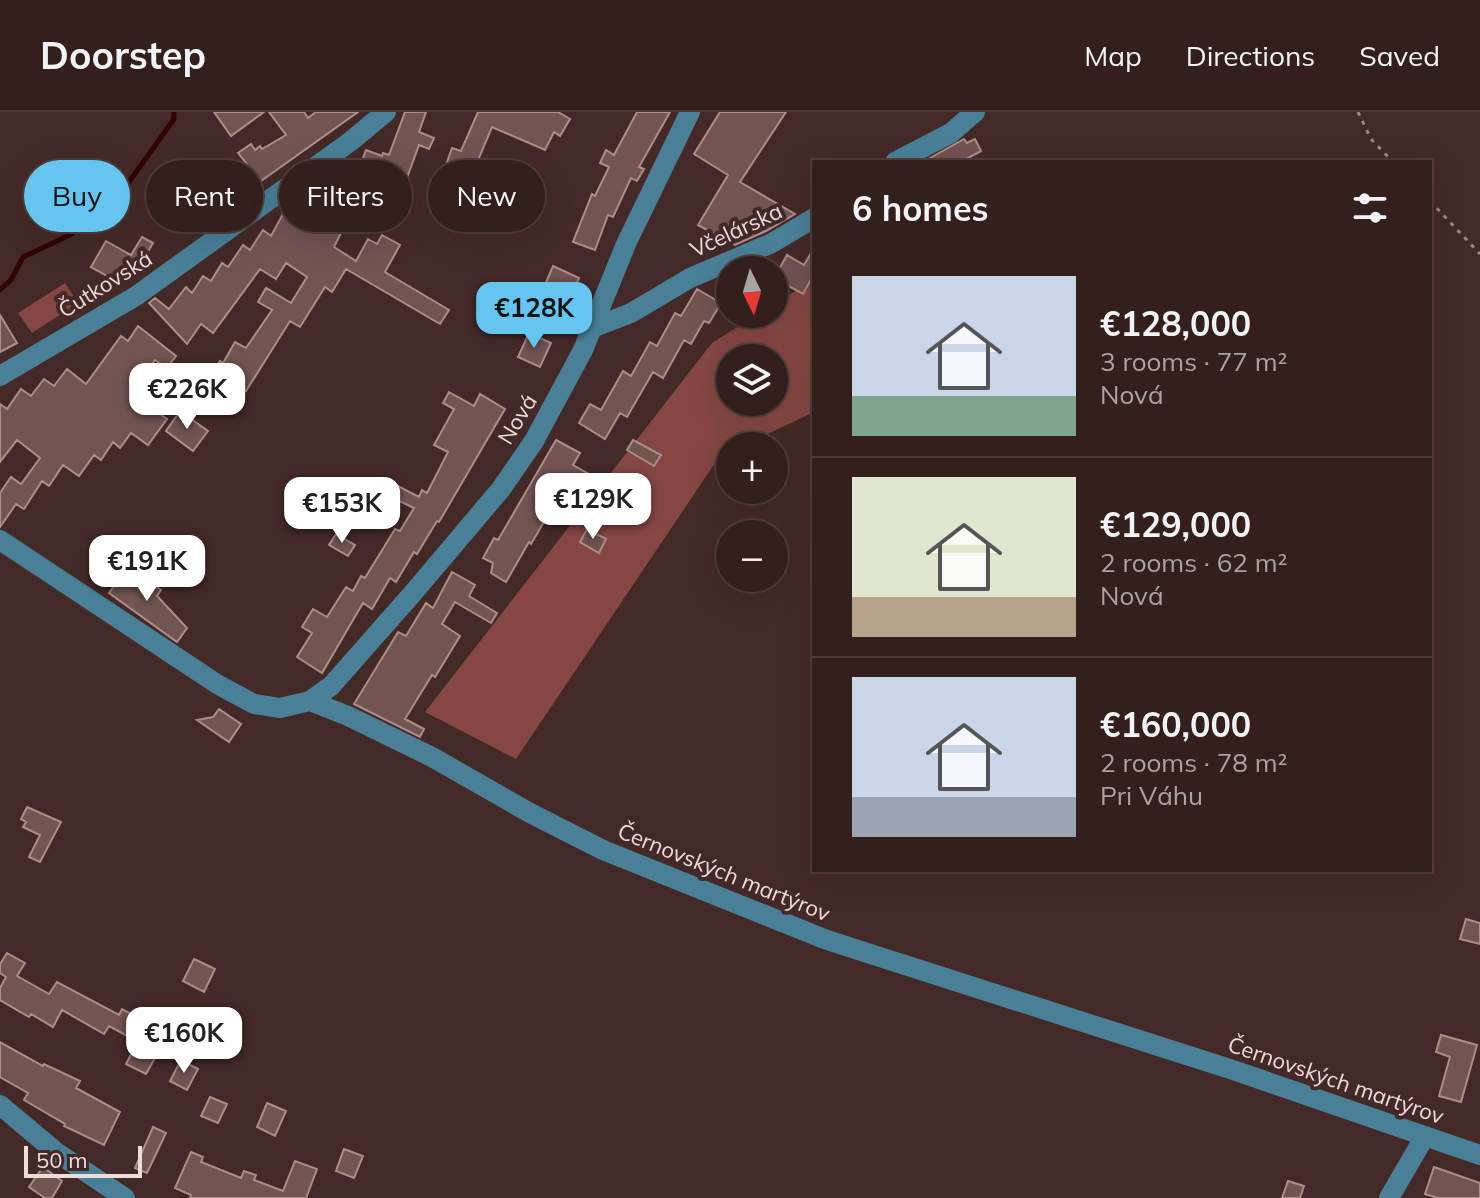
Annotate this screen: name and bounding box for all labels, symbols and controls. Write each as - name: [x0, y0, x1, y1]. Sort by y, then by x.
- text: Doorstep: [40, 31, 206, 79]
- text: Map: [1084, 38, 1142, 73]
- text: Directions: [1186, 38, 1315, 73]
- text: Saved: [1359, 38, 1440, 73]
- chip: Buy: [24, 160, 130, 232]
- chip: Rent: [146, 160, 263, 232]
- chip: Filters: [279, 160, 412, 232]
- chip: New: [428, 160, 545, 232]
- icon: filters: [1348, 186, 1392, 230]
- text: 6 homes: [852, 187, 989, 230]
- street label: Včelárska: [686, 197, 786, 263]
- street label: Čutkovská: [53, 244, 157, 324]
- north arrow: [716, 256, 788, 328]
- map controls: [716, 256, 788, 592]
- pin: €128K: [478, 282, 590, 350]
- text: €128K: [494, 291, 574, 324]
- text: €128,000: [1100, 302, 1251, 345]
- icon: home: [916, 308, 1012, 404]
- button: layers: [716, 344, 788, 416]
- text: 3 rooms · 77 m²: [1100, 345, 1287, 378]
- pin: €226K: [131, 363, 243, 431]
- text: €226K: [147, 372, 227, 405]
- text: Nová: [1100, 378, 1163, 411]
- street label: Nová: [491, 389, 543, 449]
- button: +: [716, 432, 788, 504]
- pin: €129K: [537, 473, 649, 541]
- pin: €153K: [286, 477, 398, 545]
- text: €129K: [553, 482, 633, 515]
- text: €153K: [302, 486, 382, 519]
- text: €129,000: [1100, 503, 1251, 546]
- icon: home: [916, 509, 1012, 605]
- button: −: [716, 520, 788, 592]
- pin: €191K: [91, 535, 203, 603]
- text: €191K: [107, 544, 187, 577]
- text: 2 rooms · 62 m²: [1100, 546, 1287, 579]
- text: Nová: [1100, 579, 1163, 612]
- text: €160,000: [1100, 703, 1251, 746]
- icon: home: [916, 709, 1012, 805]
- text: 2 rooms · 78 m²: [1100, 746, 1287, 779]
- text: Pri Váhu: [1100, 779, 1203, 812]
- street label: Černovských martýrov: [614, 817, 835, 928]
- pin: €160K: [128, 1007, 240, 1075]
- text: €160K: [144, 1016, 224, 1049]
- street label: Černovských martýrov: [1224, 1030, 1448, 1130]
- scale bar: [24, 1142, 142, 1178]
- text: 50 m: [36, 1146, 87, 1174]

